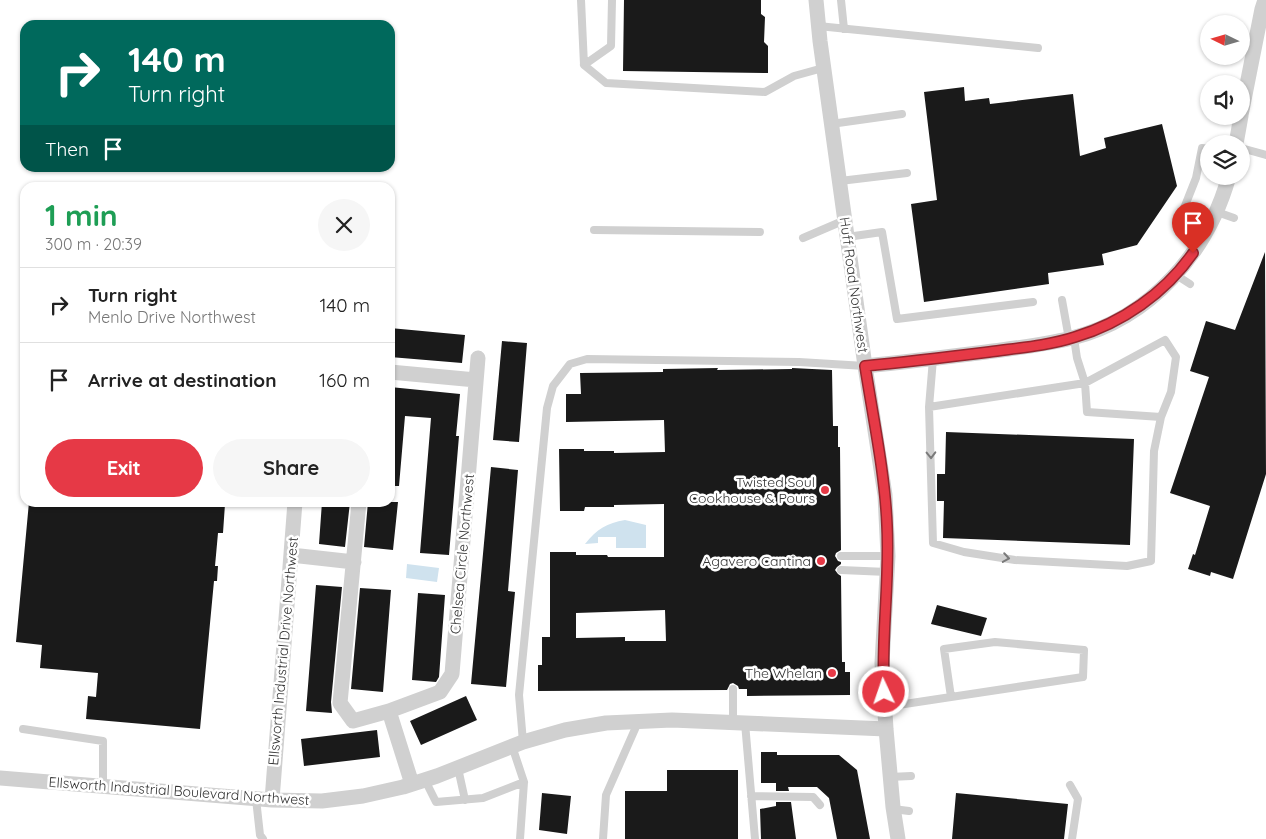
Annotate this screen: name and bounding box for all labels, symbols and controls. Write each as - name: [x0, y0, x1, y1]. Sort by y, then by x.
- north arrow: [1200, 15, 1250, 65]
- map controls: [1200, 15, 1250, 185]
- text: 140 m: [128, 37, 226, 81]
- icon: right: [45, 40, 110, 105]
- button: sound: [1200, 75, 1250, 125]
- text: Turn right: [128, 80, 225, 108]
- icon: arrive: [99, 135, 127, 163]
- button: layers: [1200, 135, 1250, 185]
- text: Then: [45, 137, 89, 161]
- text: 1 min: [45, 196, 118, 234]
- button: close: [318, 199, 370, 251]
- pin: [1172, 202, 1214, 253]
- icon: arrive: [1179, 209, 1207, 237]
- street label: Huff Road Northwest: [836, 216, 872, 354]
- text: 300 m · 20:39: [45, 234, 142, 254]
- text: Turn right: [88, 283, 177, 307]
- icon: right: [45, 291, 73, 319]
- text: 140 m: [319, 293, 370, 317]
- text: Menlo Drive Northwest: [88, 307, 256, 327]
- icon: arrive: [45, 366, 73, 394]
- text: Arrive at destination: [88, 368, 277, 392]
- text: 160 m: [319, 368, 370, 392]
- button: Exit: [45, 439, 203, 497]
- button: Share: [213, 439, 370, 497]
- one-way arrow: [925, 452, 936, 460]
- street label: Chelsea Circle Northwest: [446, 473, 478, 635]
- place label: Twisted Soul Cookhouse & Pours: [689, 473, 815, 507]
- marker: Twisted Soul Cookhouse & Pours: [819, 484, 831, 496]
- street label: Ellsworth Industrial Drive Northwest: [264, 536, 302, 766]
- place label: Agavero Cantina: [702, 552, 811, 570]
- one-way arrow: [1002, 553, 1010, 563]
- marker: Agavero Cantina: [815, 555, 827, 567]
- place label: The Whelan: [745, 664, 822, 682]
- position arrow: [857, 665, 909, 717]
- marker: The Whelan: [826, 667, 838, 679]
- street label: Ellsworth Industrial Boulevard Northwest: [48, 773, 310, 809]

